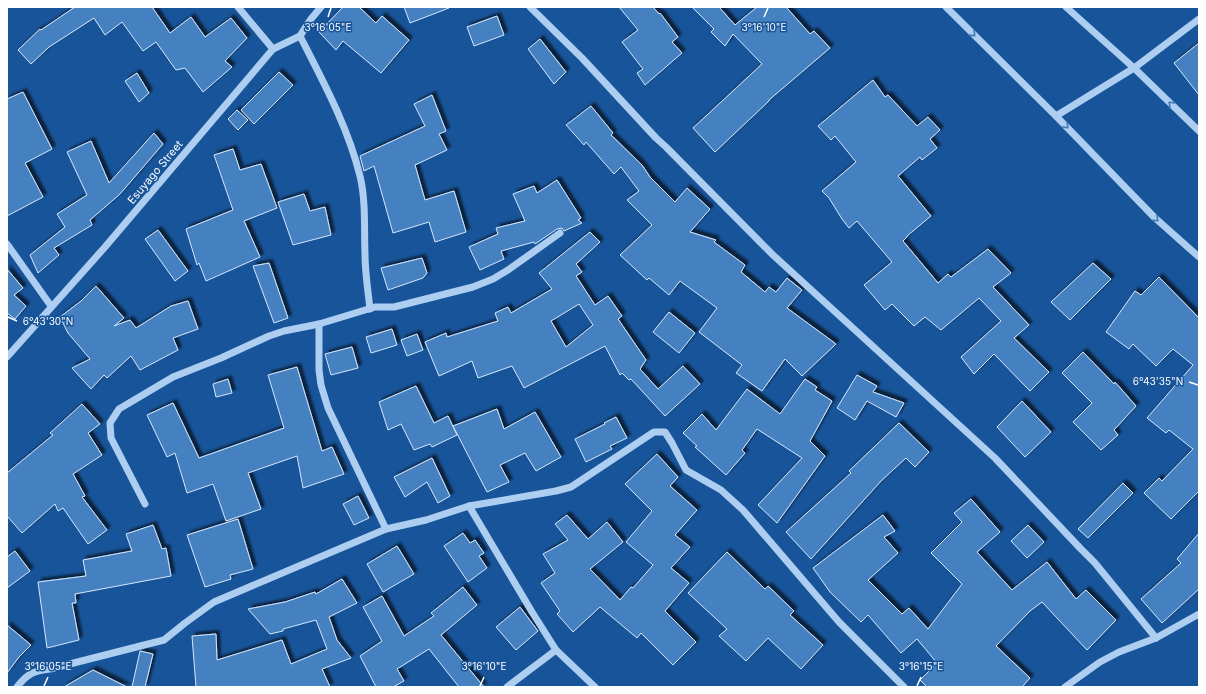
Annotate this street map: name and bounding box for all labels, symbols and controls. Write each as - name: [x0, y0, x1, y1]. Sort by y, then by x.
- text: 3°16'05"E: [305, 21, 351, 33]
- text: 3°16'10"E: [742, 21, 786, 33]
- one-way arrow: [969, 29, 976, 37]
- one-way arrow: [1168, 101, 1176, 109]
- one-way arrow: [1061, 121, 1069, 129]
- street label: Esuyago Street: [124, 137, 186, 207]
- one-way arrow: [1151, 214, 1159, 222]
- text: 6°43'30"N: [23, 315, 73, 327]
- text: 6°43'35"N: [1133, 375, 1183, 387]
- text: 3°16'05"E: [25, 660, 71, 672]
- text: 3°16'10"E: [462, 660, 506, 672]
- text: 3°16'15"E: [899, 660, 943, 672]

